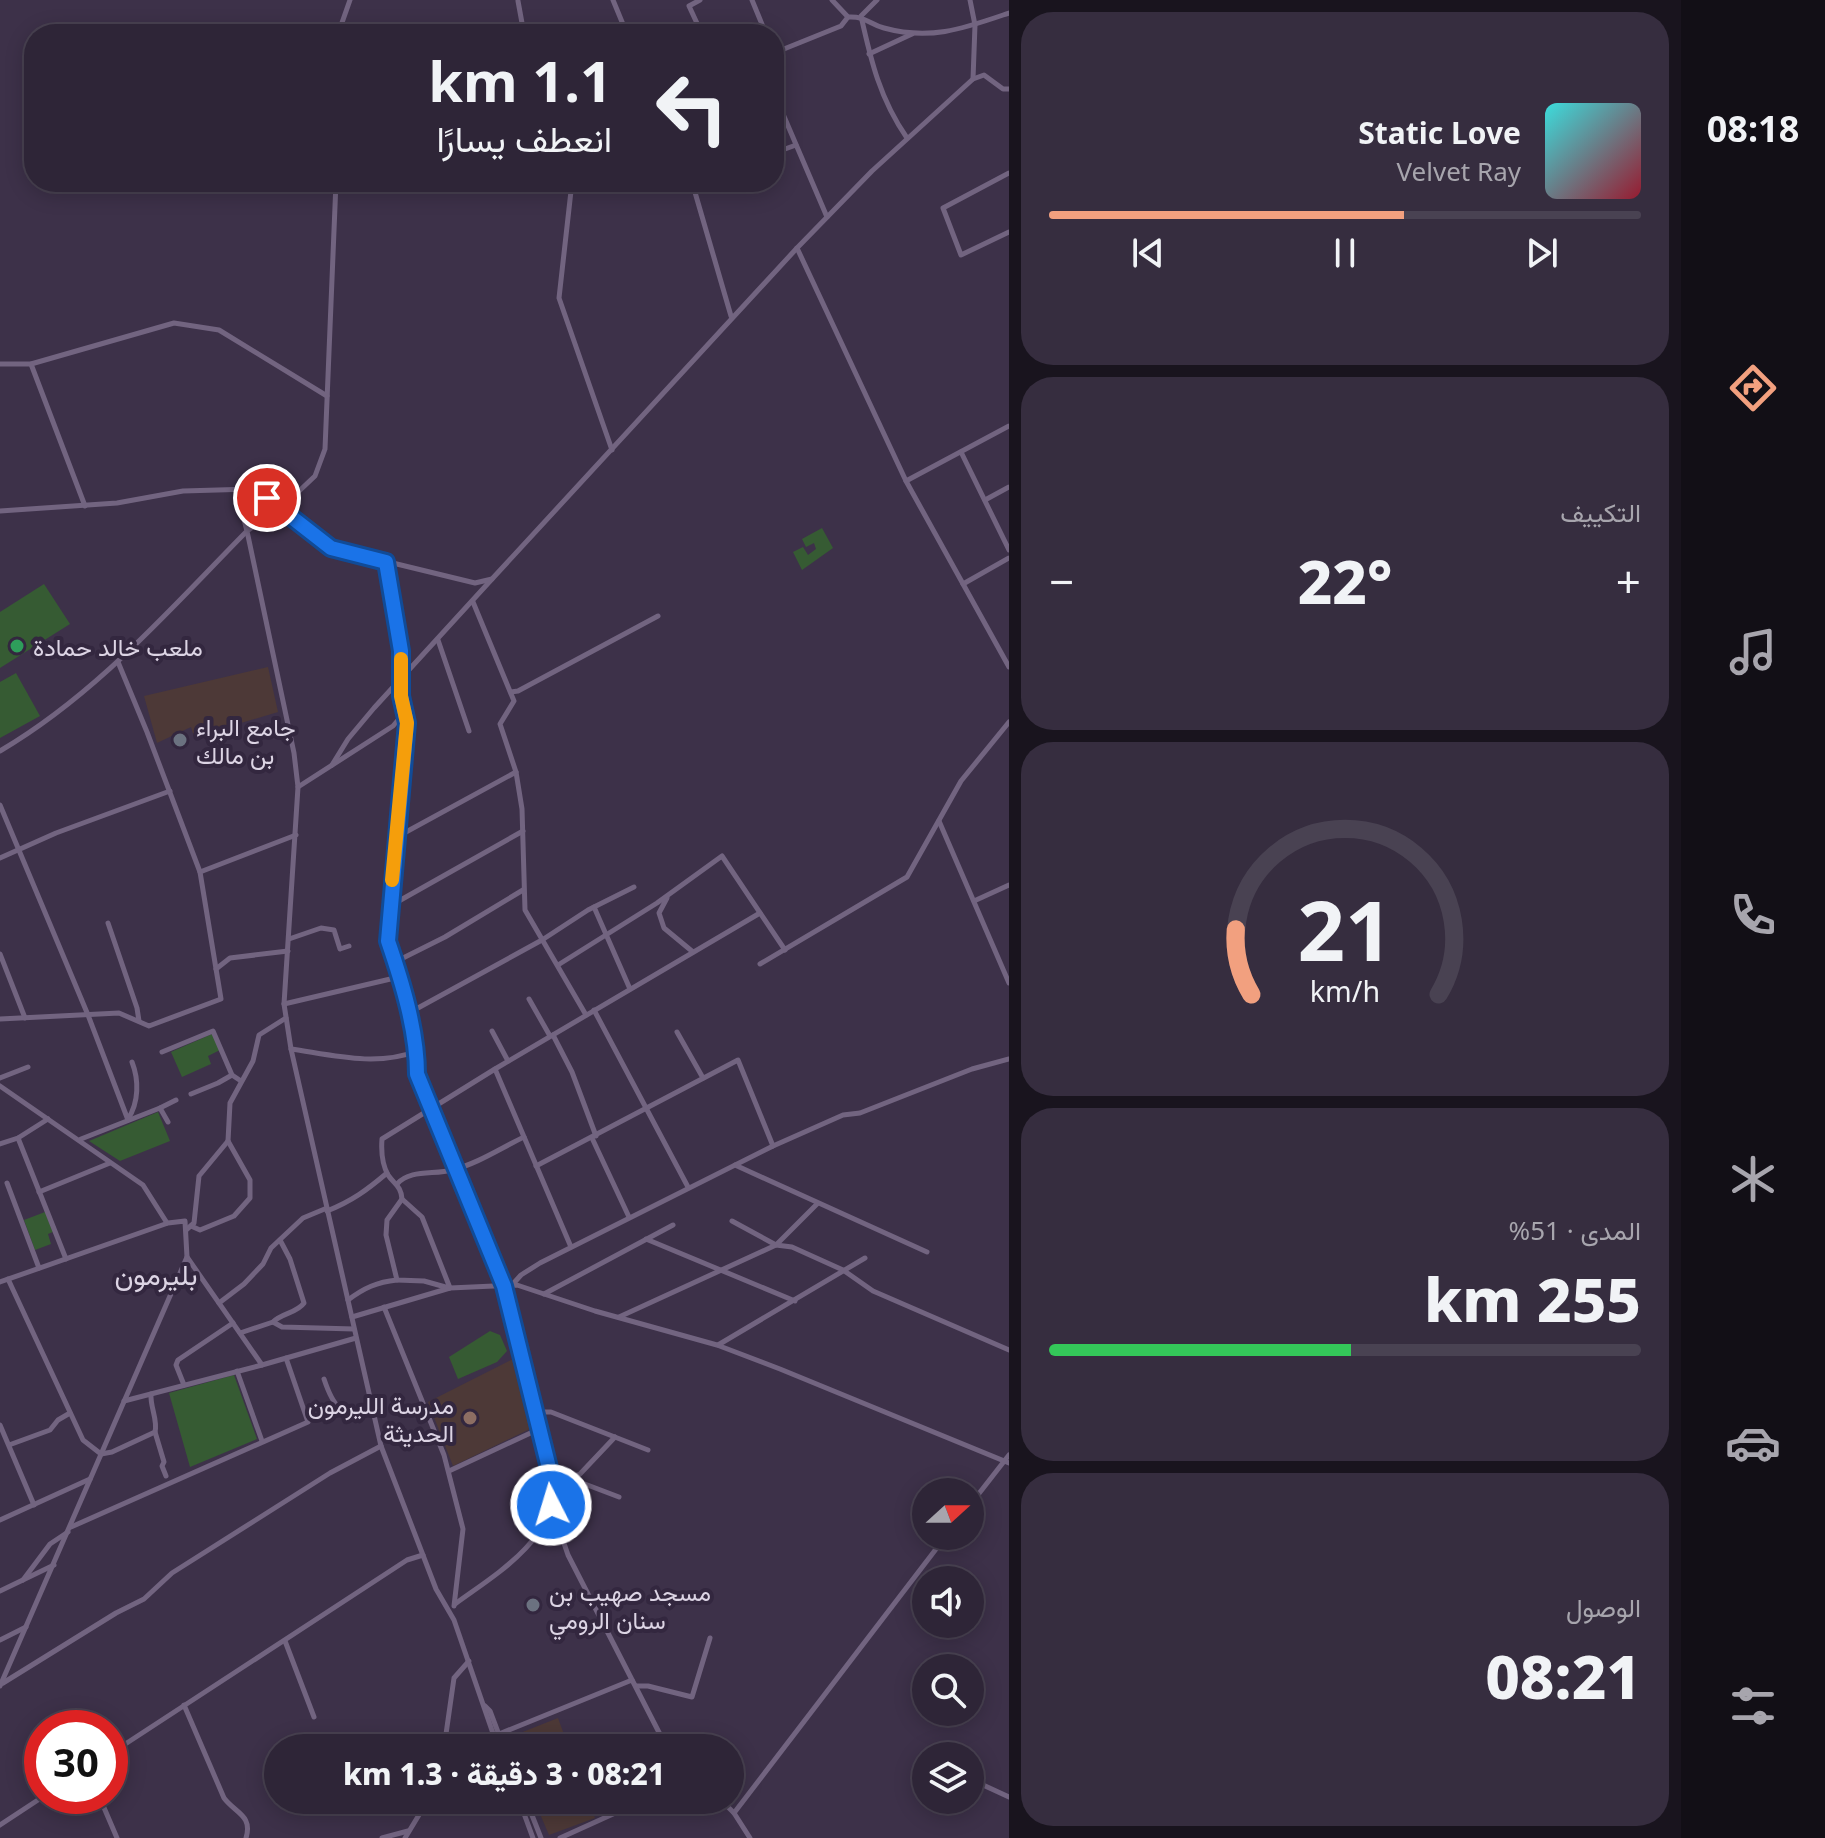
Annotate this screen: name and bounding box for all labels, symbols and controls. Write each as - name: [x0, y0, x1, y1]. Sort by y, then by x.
- text: 1.1 km: [428, 42, 612, 118]
- icon: left: [640, 56, 744, 160]
- text: 08:18: [1707, 104, 1799, 153]
- text: Static Love: [1358, 112, 1521, 153]
- text: انعطف يسارًا: [436, 114, 612, 163]
- text: Velvet Ray: [1397, 153, 1521, 189]
- icon: previous: [1126, 231, 1170, 275]
- icon: pause: [1323, 231, 1367, 275]
- icon: next: [1520, 231, 1564, 275]
- icon: directions: [1725, 360, 1781, 416]
- pin: [233, 464, 301, 532]
- icon: arrive: [245, 476, 289, 520]
- text: التكييف: [1560, 494, 1641, 530]
- text: 22°: [1298, 540, 1392, 622]
- text: −: [1049, 551, 1074, 611]
- text: +: [1616, 551, 1641, 611]
- icon: music: [1725, 624, 1781, 680]
- place label: ملعب خالد حمادة: [33, 630, 203, 663]
- marker: ملعب خالد حمادة: [8, 637, 26, 655]
- place label: جامع البراء بن مالك: [196, 710, 296, 771]
- marker: جامع البراء بن مالك: [171, 731, 189, 749]
- text: 21: [1297, 872, 1393, 985]
- icon: phone: [1725, 887, 1781, 943]
- text: km/h: [1310, 971, 1380, 1010]
- icon: climate: [1725, 1151, 1781, 1207]
- text: المدى · 51%: [1509, 1212, 1641, 1248]
- district label: بليرمون: [114, 1255, 198, 1293]
- text: 255 km: [1424, 1258, 1641, 1340]
- place label: مدرسة الليرمون الحديثة: [308, 1388, 454, 1449]
- marker: مدرسة الليرمون الحديثة: [461, 1409, 479, 1427]
- icon: car: [1725, 1415, 1781, 1471]
- position arrow: [509, 1463, 593, 1547]
- north arrow: [912, 1478, 984, 1550]
- map controls: [912, 1478, 984, 1814]
- button: sound: [912, 1566, 984, 1638]
- place label: مسجد صهيب بن سنان الرومي: [549, 1575, 711, 1640]
- text: الوصول: [1566, 1589, 1641, 1625]
- marker: مسجد صهيب بن سنان الرومي: [524, 1596, 542, 1614]
- text: 08:21: [1485, 1635, 1641, 1717]
- button: search: [912, 1654, 984, 1726]
- icon: filters: [1725, 1678, 1781, 1734]
- speed limit sign: 30: [24, 1710, 128, 1814]
- button: layers: [912, 1742, 984, 1814]
- text: 08:21 · 3 دقيقة · 1.3 km: [343, 1753, 665, 1794]

